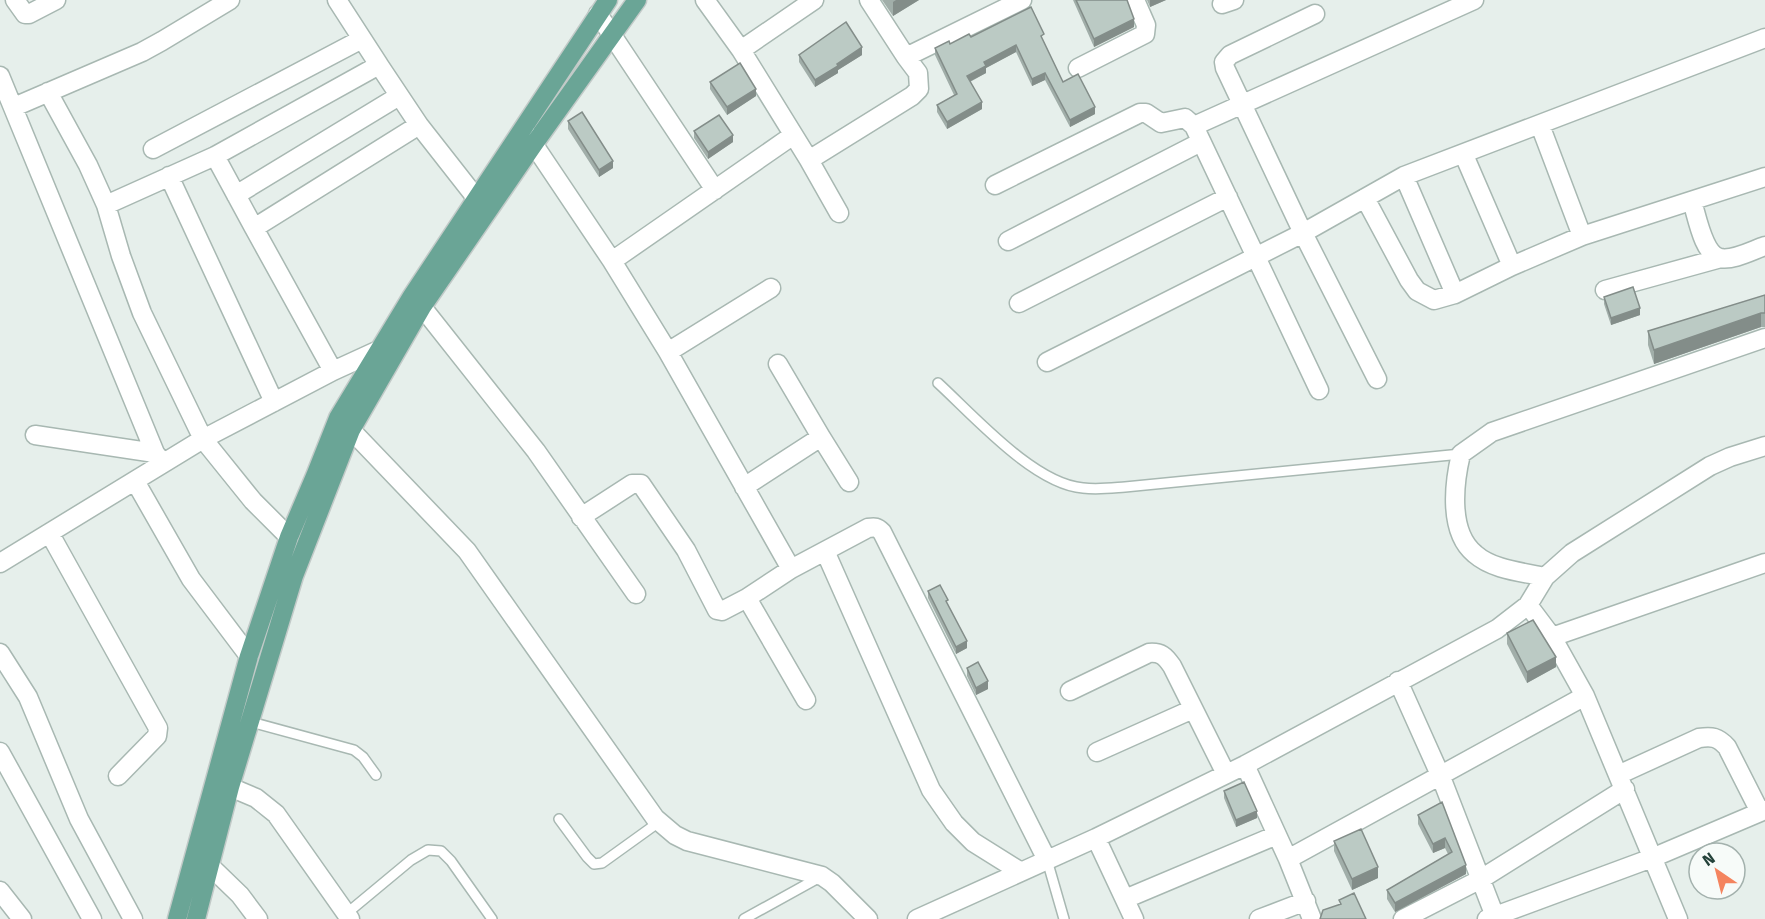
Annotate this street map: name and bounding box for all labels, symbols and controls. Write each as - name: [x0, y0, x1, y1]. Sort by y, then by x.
- north arrow: [1687, 841, 1747, 901]
- text: N: [1699, 848, 1718, 870]

